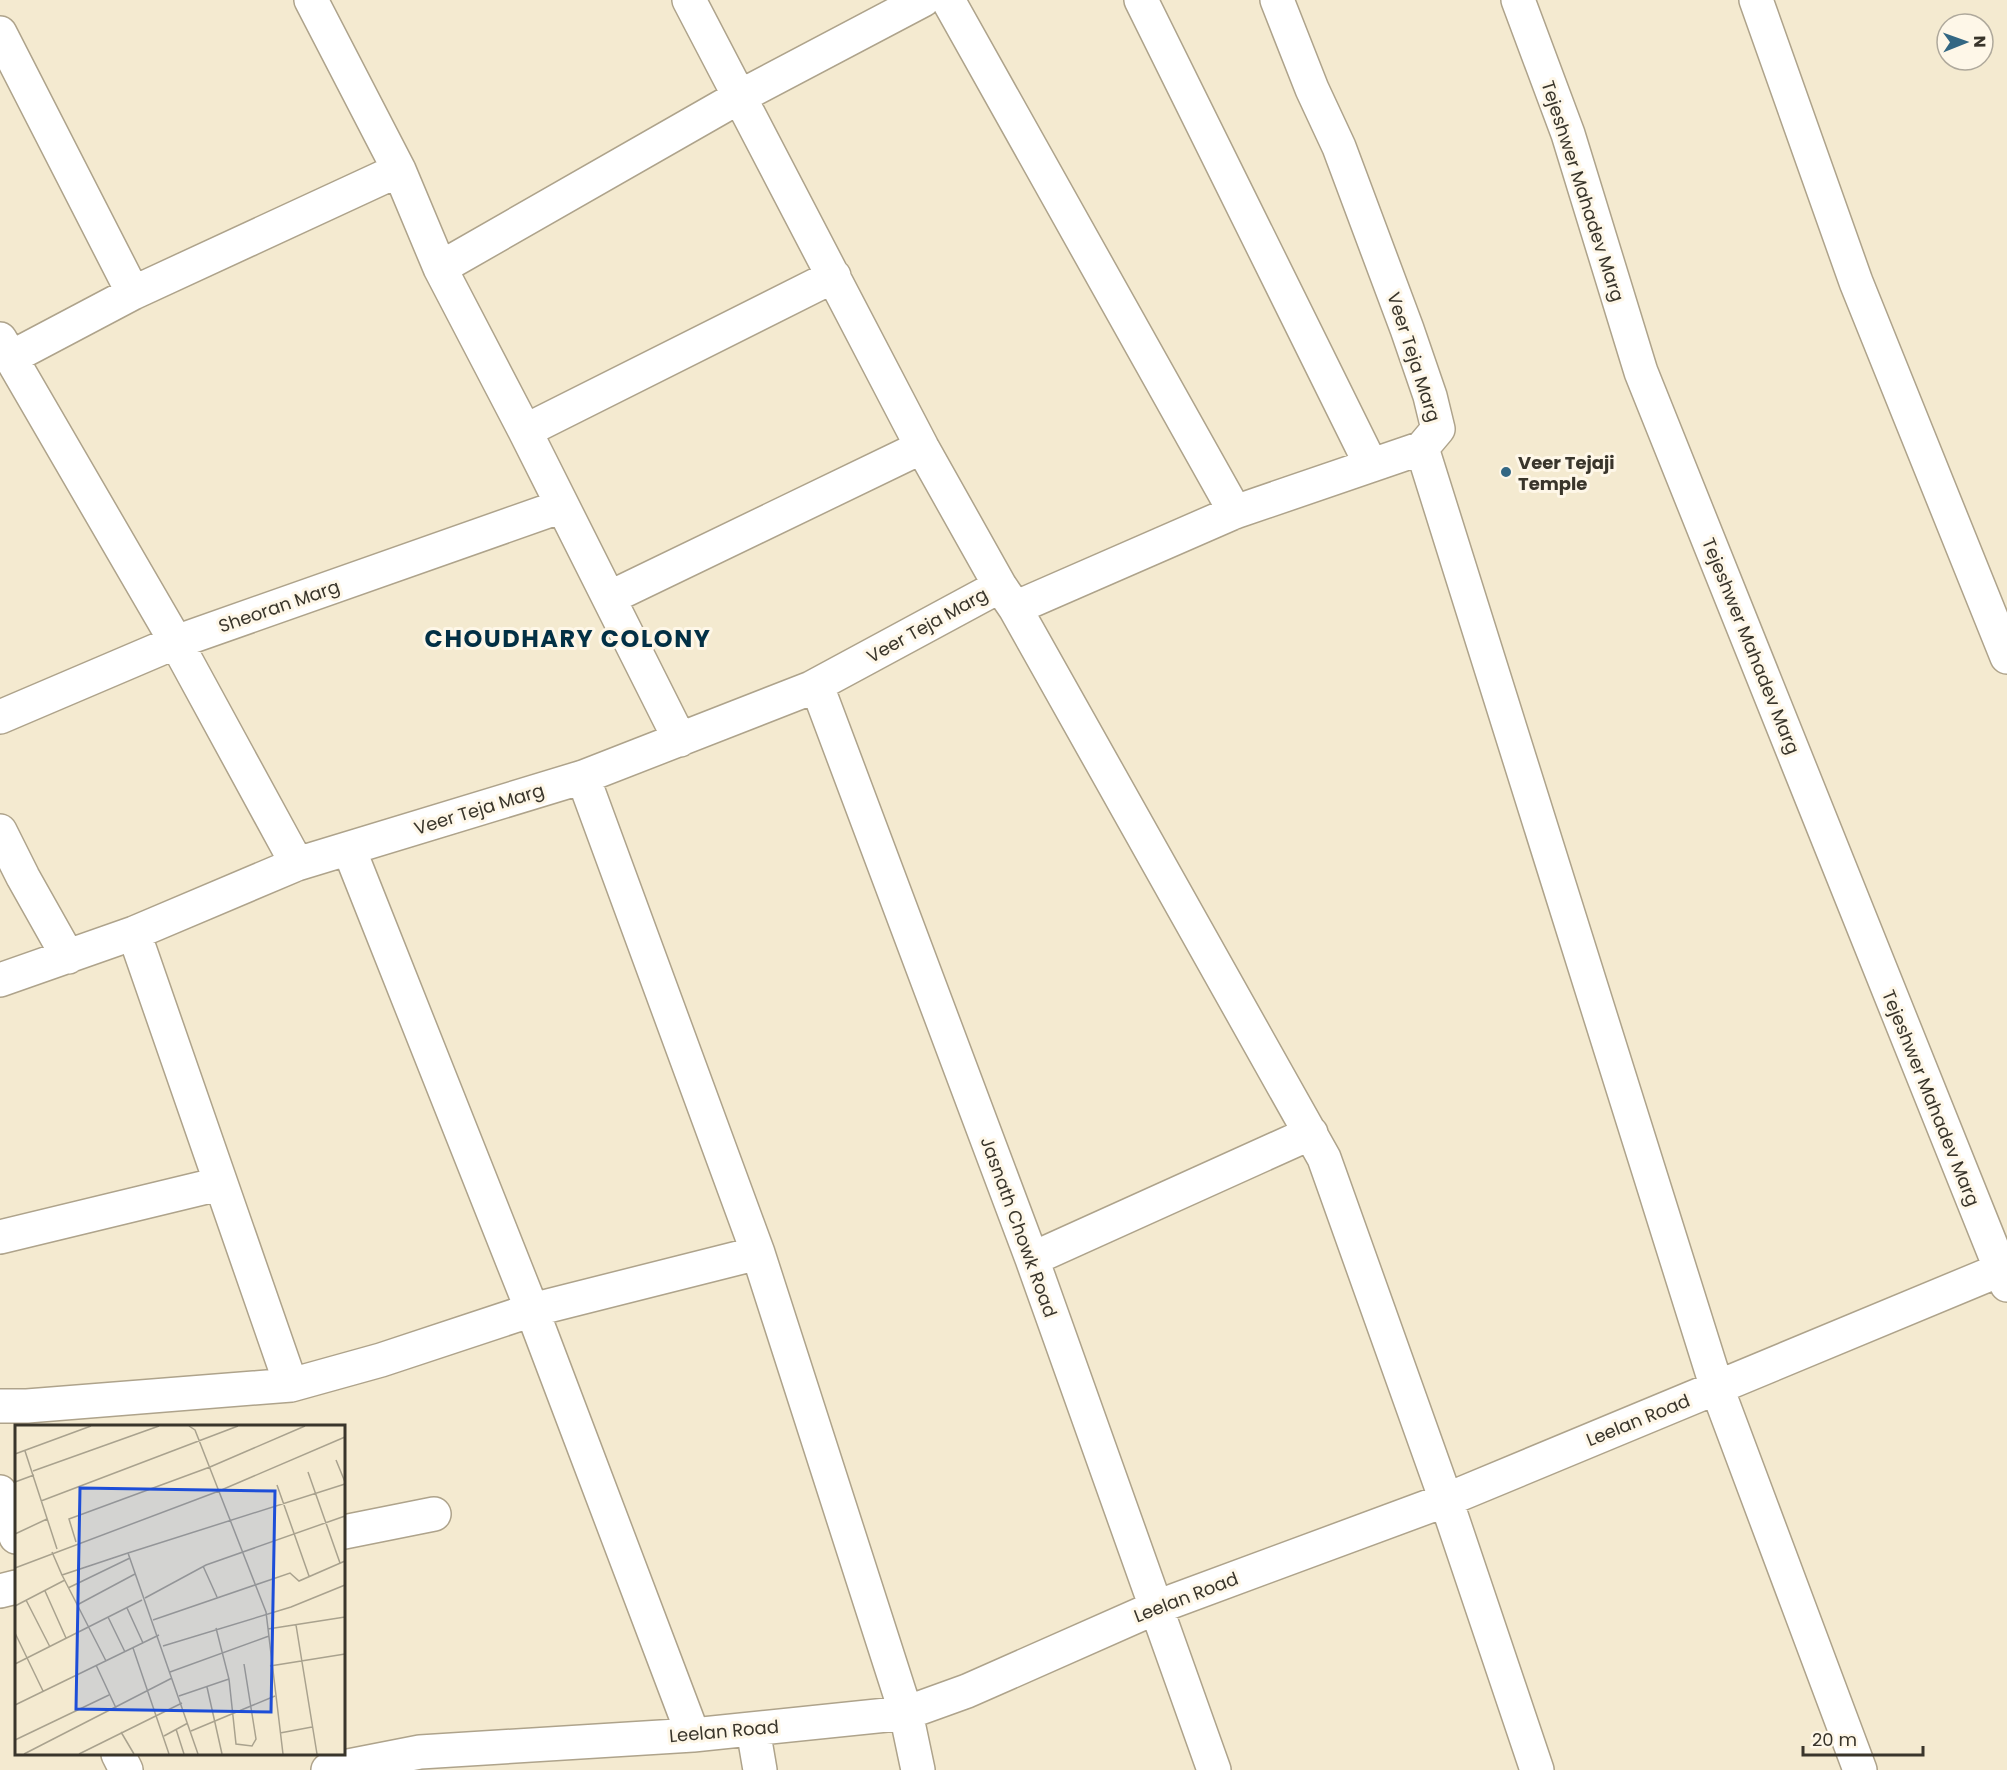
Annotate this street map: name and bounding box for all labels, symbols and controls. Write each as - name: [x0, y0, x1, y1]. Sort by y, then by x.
- north arrow: [1935, 12, 1995, 72]
- text: N: [1968, 36, 1991, 48]
- street label: Tejeshwer Mahadev Marg: [1535, 77, 1631, 305]
- street label: Veer Teja Marg: [1381, 289, 1447, 425]
- place label: Veer Tejaji Temple: [1518, 450, 1615, 496]
- marker: Veer Tejaji Temple: [1499, 465, 1513, 479]
- street label: Tejeshwer Mahadev Marg: [1696, 534, 1806, 758]
- street label: Sheoran Marg: [215, 574, 343, 638]
- street label: Veer Teja Marg: [862, 581, 992, 669]
- district label: CHOUDHARY COLONY: [425, 622, 711, 655]
- street label: Veer Teja Marg: [411, 777, 547, 841]
- street label: Tejeshwer Mahadev Marg: [1876, 986, 1986, 1210]
- street label: Jasnath Chowk Road: [975, 1133, 1063, 1321]
- street label: Leelan Road: [1582, 1388, 1694, 1452]
- inset map: [15, 1425, 345, 1755]
- street label: Leelan Road: [1130, 1566, 1242, 1628]
- street label: Leelan Road: [668, 1714, 780, 1748]
- scale bar: [1803, 1719, 1923, 1757]
- text: 20 m: [1812, 1727, 1857, 1752]

